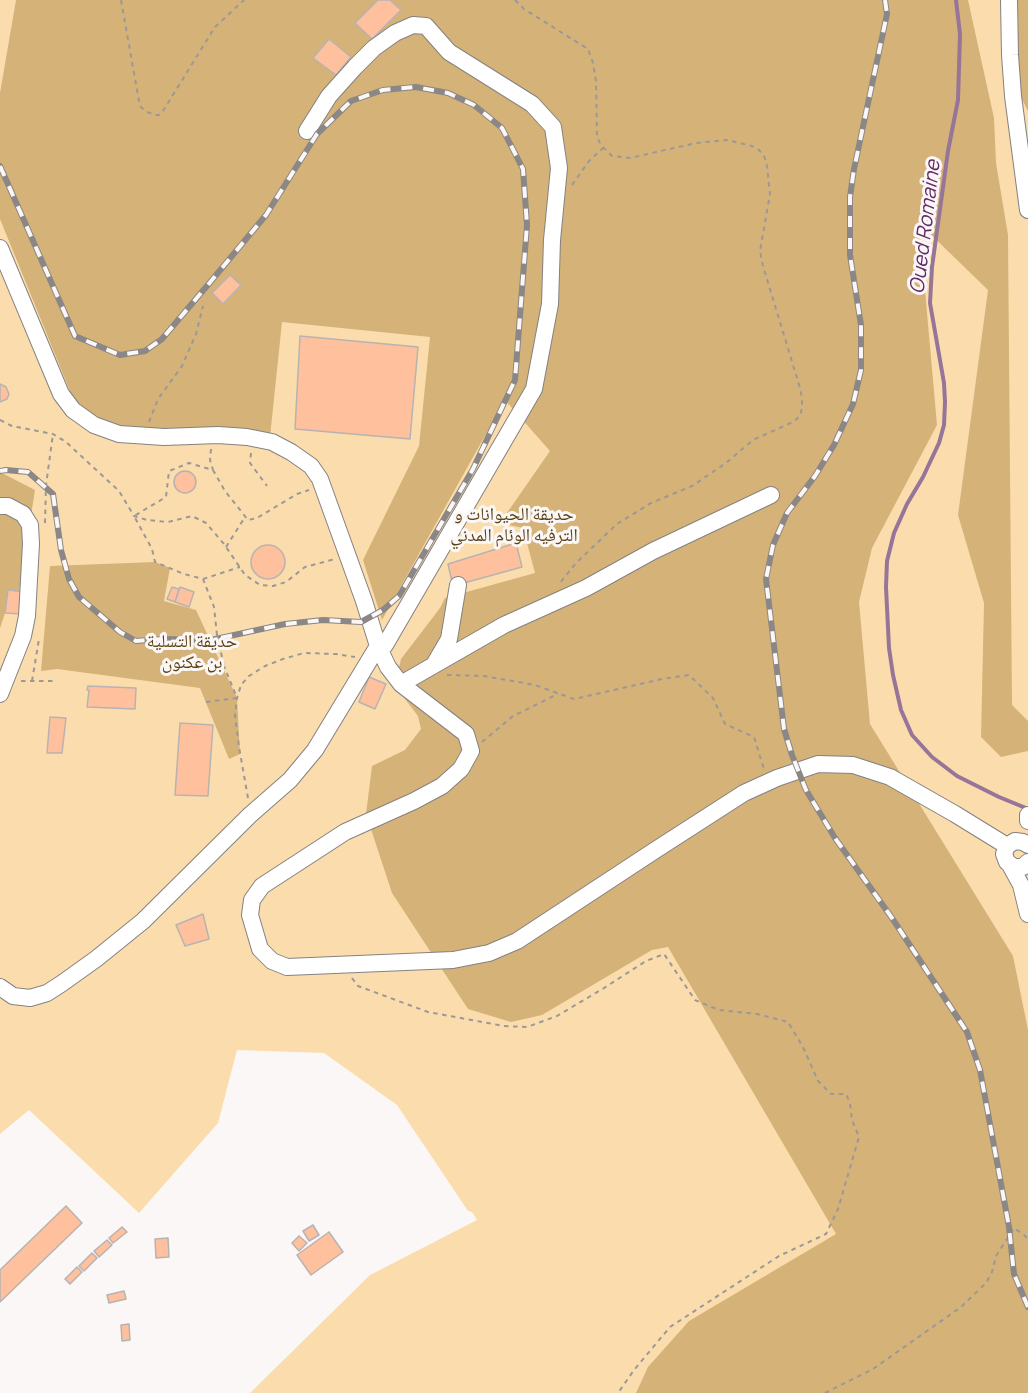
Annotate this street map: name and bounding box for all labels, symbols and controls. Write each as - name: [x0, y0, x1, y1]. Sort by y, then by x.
- water label: Oued Romaine: [906, 159, 946, 295]
- park label: حديقة الحيوانات و الترفيه الوئام المدني: [450, 504, 578, 546]
- park label: حديقة التسلية بن عكنون: [147, 631, 237, 674]

